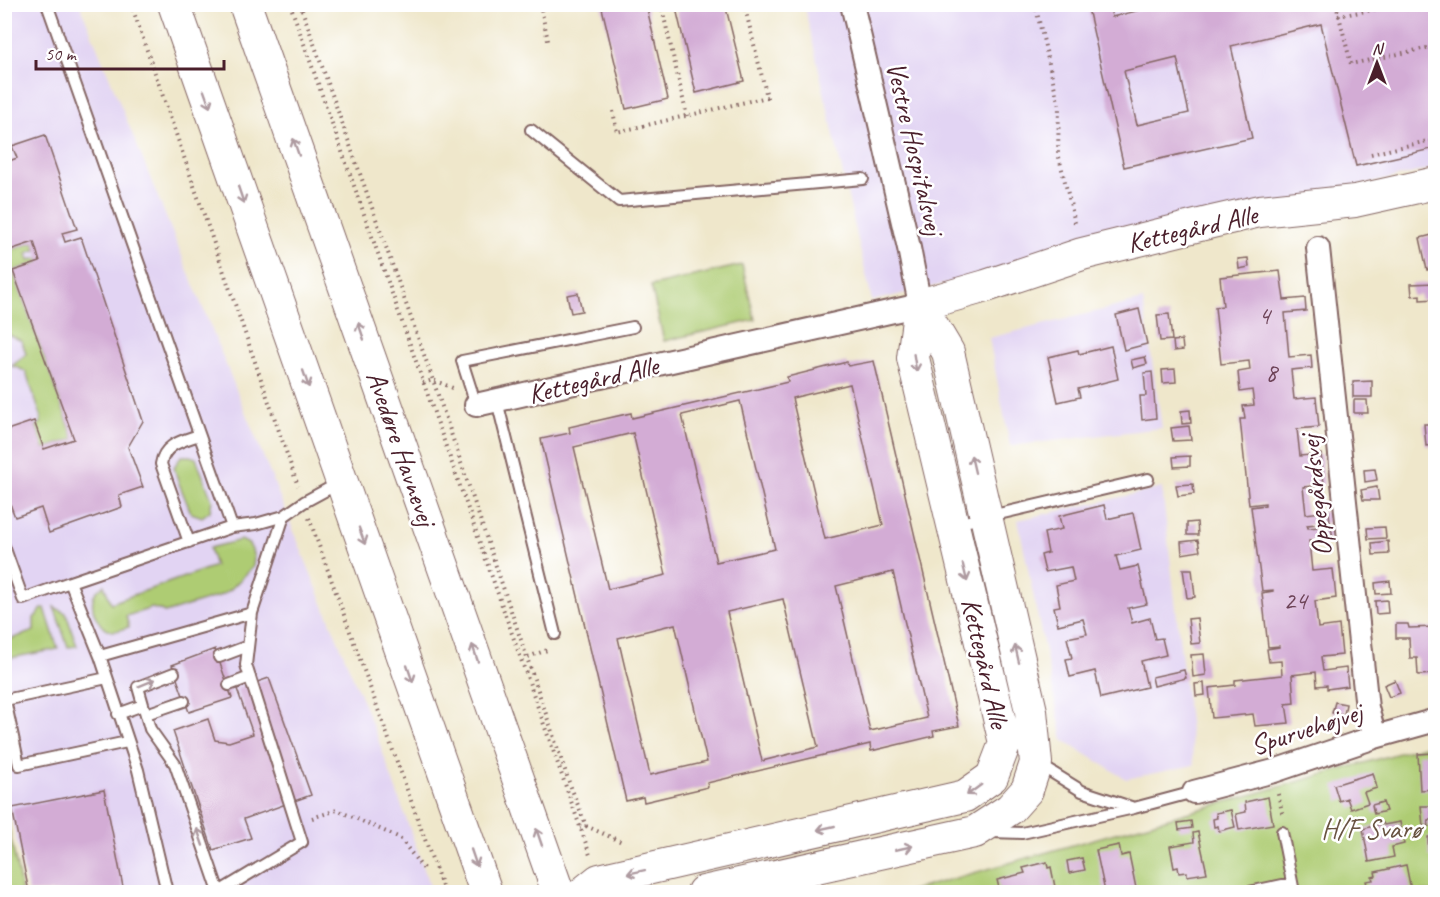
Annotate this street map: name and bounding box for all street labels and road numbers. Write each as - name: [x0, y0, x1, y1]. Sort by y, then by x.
- street label: Vestre Hospitalsvej: [879, 58, 953, 241]
- street label: Kettegård Alle: [1124, 196, 1262, 260]
- street label: Kettegård Alle: [525, 347, 663, 411]
- street label: Avedøre Havnevej: [359, 366, 446, 534]
- street label: Oppegårdsvej: [1291, 430, 1339, 558]
- street label: Kettegård Alle: [954, 595, 1018, 733]
- street label: Spurvehøjvej: [1246, 693, 1370, 763]

